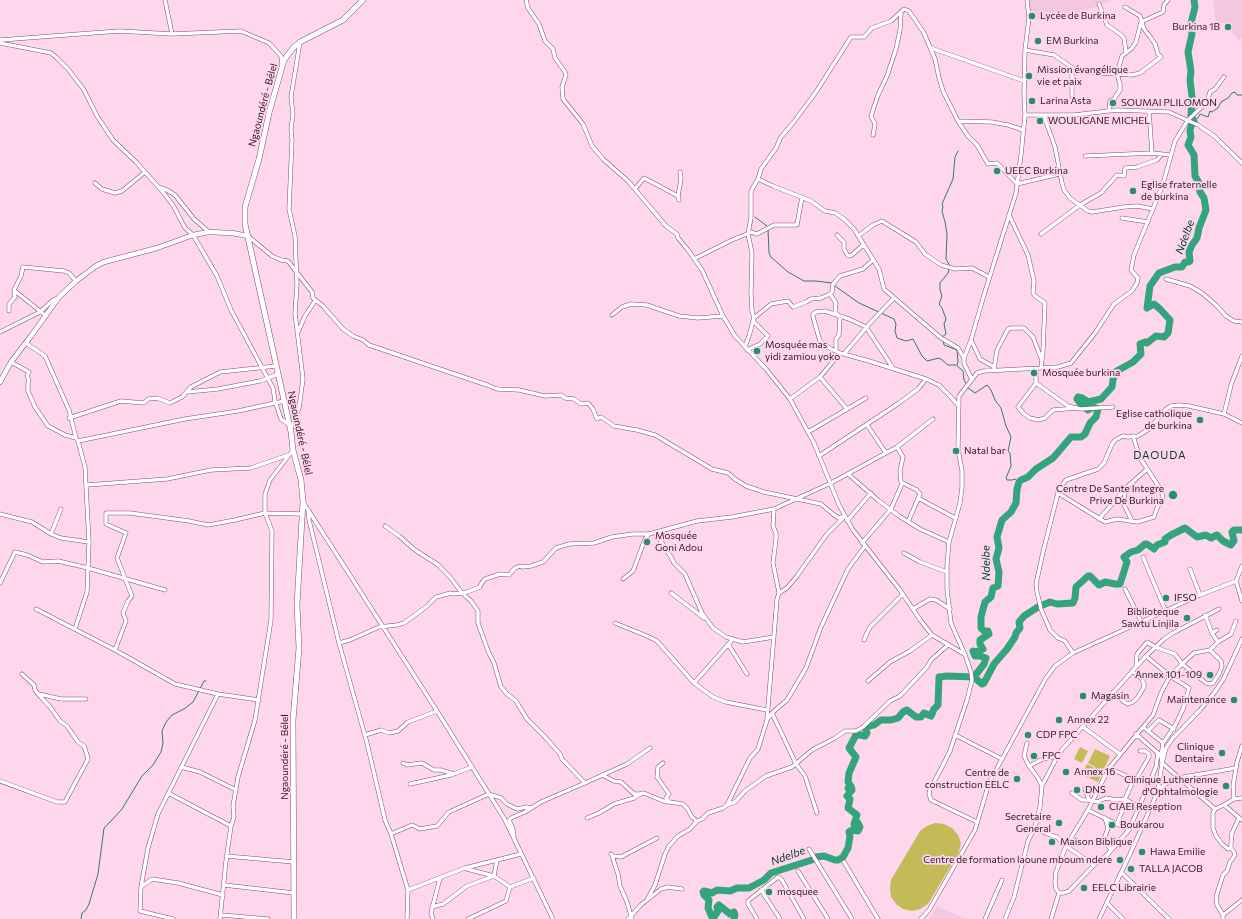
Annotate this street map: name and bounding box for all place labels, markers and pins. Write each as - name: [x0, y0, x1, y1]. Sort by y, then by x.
- place label: Lycée de Burkina: [1040, 10, 1116, 22]
- marker: Lycée de Burkina: [1027, 11, 1037, 21]
- place label: Burkina 1B: [1172, 21, 1220, 33]
- marker: Burkina 1B: [1223, 22, 1233, 32]
- place label: EM Burkina: [1046, 35, 1098, 47]
- marker: EM Burkina: [1033, 36, 1043, 46]
- place label: Mission évangélique vie et paix: [1037, 64, 1128, 88]
- marker: Mission évangélique vie et paix: [1024, 71, 1034, 81]
- place label: Larina Asta: [1040, 95, 1091, 107]
- marker: Larina Asta: [1027, 96, 1037, 106]
- place label: SOUMAI PLILOMON: [1121, 97, 1217, 109]
- marker: SOUMAI PLILOMON: [1108, 98, 1118, 108]
- place label: WOULIGANE MICHEL: [1048, 115, 1150, 127]
- marker: WOULIGANE MICHEL: [1035, 116, 1045, 126]
- place label: UEEC Burkina: [1005, 165, 1068, 177]
- marker: UEEC Burkina: [992, 166, 1002, 176]
- place label: Eglise fraternelle de burkina: [1141, 179, 1217, 202]
- marker: Eglise fraternelle de burkina: [1128, 186, 1138, 196]
- place label: Mosquée mas yidi zamiou yoko: [765, 339, 840, 362]
- marker: Mosquée mas yidi zamiou yoko: [752, 346, 762, 356]
- place label: Mosquée burkina: [1042, 367, 1120, 379]
- marker: Mosquée burkina: [1029, 368, 1039, 378]
- place label: Eglise catholique de burkina: [1116, 408, 1192, 432]
- marker: Eglise catholique de burkina: [1195, 415, 1205, 425]
- place label: Natal bar: [964, 445, 1006, 457]
- marker: Natal bar: [951, 446, 961, 456]
- place label: Centre De Sante Integre Prive De Burkina: [1056, 483, 1164, 506]
- marker: Centre De Sante Integre Prive De Burkina: [1167, 489, 1179, 501]
- place label: Mosquée Goni Adou: [655, 530, 703, 554]
- marker: Mosquée Goni Adou: [642, 537, 652, 547]
- place label: IFSO: [1174, 592, 1197, 604]
- marker: IFSO: [1161, 593, 1171, 603]
- place label: Biblioteque Sawtu Linjila: [1121, 606, 1179, 630]
- marker: Biblioteque Sawtu Linjila: [1182, 613, 1192, 623]
- place label: Annex 101-109: [1135, 669, 1202, 681]
- marker: Annex 101-109: [1205, 670, 1215, 680]
- place label: Magasin: [1091, 690, 1129, 702]
- marker: Magasin: [1078, 691, 1088, 701]
- place label: Maintenance: [1167, 694, 1226, 706]
- marker: Maintenance: [1229, 695, 1239, 705]
- place label: Annex 22: [1067, 714, 1109, 726]
- marker: Annex 22: [1054, 715, 1064, 725]
- place label: CDP FPC: [1036, 729, 1077, 741]
- marker: CDP FPC: [1023, 730, 1033, 740]
- place label: Clinique Dentaire: [1175, 741, 1214, 764]
- marker: Clinique Dentaire: [1217, 748, 1227, 758]
- place label: FPC: [1042, 750, 1061, 762]
- marker: FPC: [1029, 751, 1039, 761]
- place label: Annex 16: [1074, 766, 1115, 778]
- place label: Centre de construction EELC: [925, 767, 1009, 790]
- marker: Annex 16: [1061, 767, 1071, 777]
- marker: Centre de construction EELC: [1012, 774, 1022, 784]
- place label: Clinique Lutherienne d'Ophtalmologie: [1124, 774, 1218, 798]
- marker: Clinique Lutherienne d'Ophtalmologie: [1221, 781, 1231, 791]
- place label: DNS: [1085, 784, 1106, 796]
- marker: DNS: [1072, 785, 1082, 795]
- place label: CIAEI Reseption: [1109, 801, 1182, 813]
- marker: CIAEI Reseption: [1096, 802, 1106, 812]
- place label: Secretaire General: [1005, 811, 1051, 834]
- marker: Secretaire General: [1054, 818, 1064, 828]
- place label: Boukarou: [1120, 819, 1164, 831]
- marker: Boukarou: [1107, 820, 1117, 830]
- place label: Maison Biblique: [1060, 836, 1132, 848]
- marker: Maison Biblique: [1047, 837, 1057, 847]
- place label: Hawa Emilie: [1150, 846, 1205, 858]
- marker: Hawa Emilie: [1137, 847, 1147, 857]
- place label: Centre de formation laoune mboum ndere: [923, 854, 1112, 866]
- marker: Centre de formation laoune mboum ndere: [1115, 855, 1125, 865]
- place label: TALLA JACOB: [1139, 863, 1203, 875]
- marker: TALLA JACOB: [1126, 864, 1136, 874]
- place label: EELC Librairie: [1092, 882, 1156, 894]
- marker: EELC Librairie: [1079, 883, 1089, 893]
- place label: mosquee: [777, 886, 818, 898]
- marker: mosquee: [764, 887, 774, 897]

